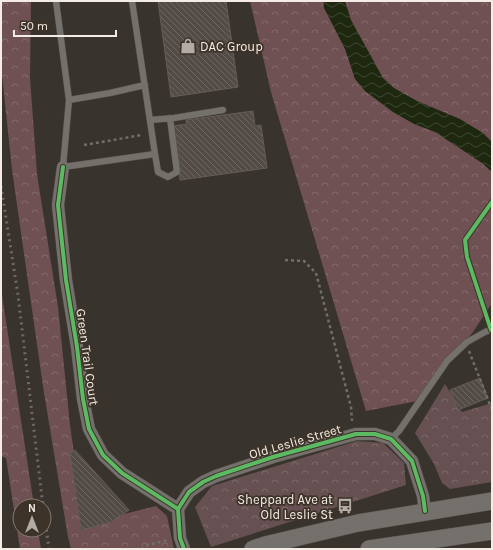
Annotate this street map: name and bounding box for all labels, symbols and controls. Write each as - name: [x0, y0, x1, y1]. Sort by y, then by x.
- scale bar: [14, 12, 116, 38]
- text: 50 m: [20, 19, 48, 33]
- shop icon: DAC Group: [179, 37, 197, 55]
- place label: DAC Group: [200, 39, 263, 54]
- street label: Green Trail Court: [73, 308, 102, 407]
- street label: Old Leslie Street: [247, 421, 343, 462]
- place label: Sheppard Ave at Old Leslie St: [237, 492, 333, 522]
- bus stop icon: Sheppard Ave at Old Leslie St: [336, 497, 354, 515]
- north arrow: [12, 498, 52, 538]
- text: N: [28, 502, 36, 515]

